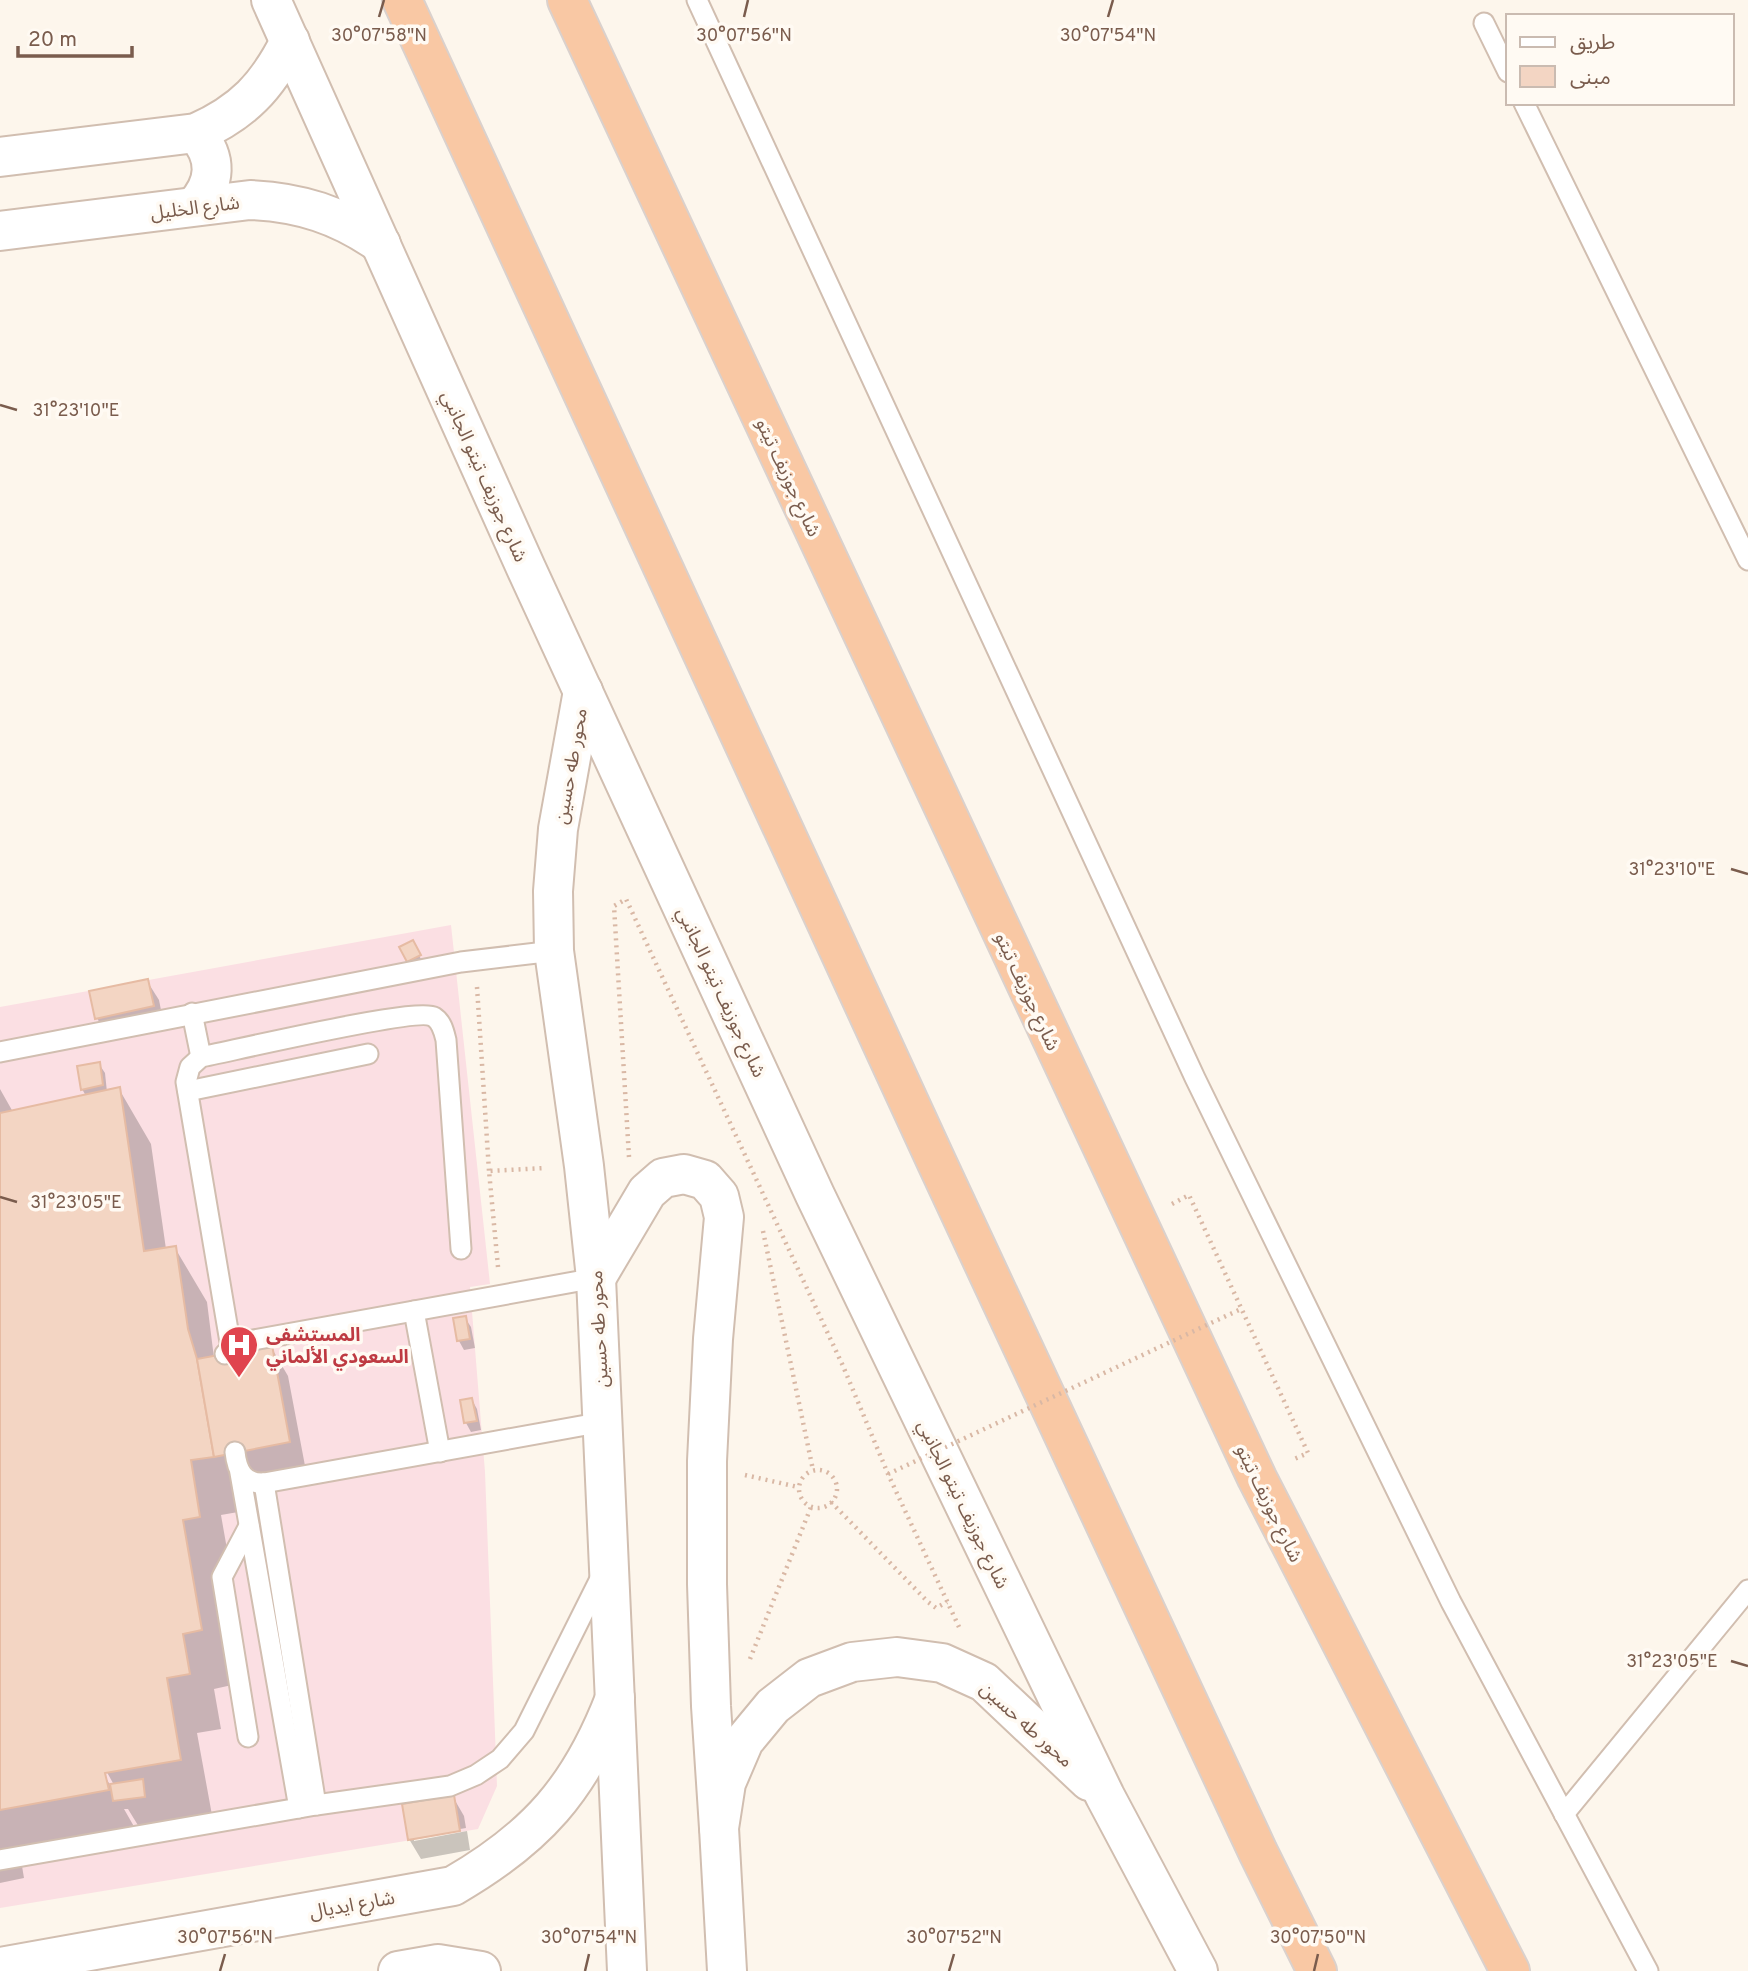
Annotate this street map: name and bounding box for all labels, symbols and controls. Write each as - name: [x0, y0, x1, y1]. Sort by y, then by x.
- scale bar: [18, 14, 131, 58]
- legend: [1506, 14, 1734, 105]
- text: 30°07'58"N: [331, 25, 427, 48]
- text: 30°07'56"N: [696, 25, 792, 48]
- text: 30°07'54"N: [1060, 25, 1156, 48]
- text: 20 m: [28, 27, 77, 54]
- text: طريق: [1570, 30, 1615, 57]
- text: مبنى: [1570, 65, 1611, 92]
- street label: شارع الخليل: [149, 192, 241, 226]
- street label: شارع جوزيف تيتو الجانبي: [433, 387, 532, 567]
- text: 31°23'10"E: [33, 400, 119, 423]
- street label: شارع جوزيف تيتو: [749, 415, 825, 541]
- street label: محور طه حسين: [550, 706, 594, 826]
- text: 31°23'10"E: [1629, 859, 1715, 882]
- street label: شارع جوزيف تيتو الجانبي: [669, 904, 770, 1082]
- street label: شارع جوزيف تيتو: [988, 929, 1064, 1055]
- text: 31°23'05"E: [30, 1192, 122, 1215]
- street label: محور طه حسين: [585, 1270, 615, 1388]
- hospital icon: المستشفى السعودي الألماني: [218, 1324, 260, 1379]
- place label: المستشفى السعودي الألماني: [266, 1324, 409, 1371]
- street label: شارع جوزيف تيتو الجانبي: [910, 1416, 1014, 1594]
- street label: شارع جوزيف تيتو: [1229, 1441, 1307, 1567]
- text: 31°23'05"E: [1626, 1651, 1718, 1674]
- street label: محور طه حسين: [974, 1677, 1077, 1774]
- street label: شارع ايديال: [308, 1887, 397, 1925]
- text: 30°07'56"N: [177, 1927, 273, 1950]
- text: 30°07'54"N: [541, 1927, 637, 1950]
- text: 30°07'52"N: [906, 1927, 1002, 1950]
- text: 30°07'50"N: [1270, 1927, 1366, 1950]

